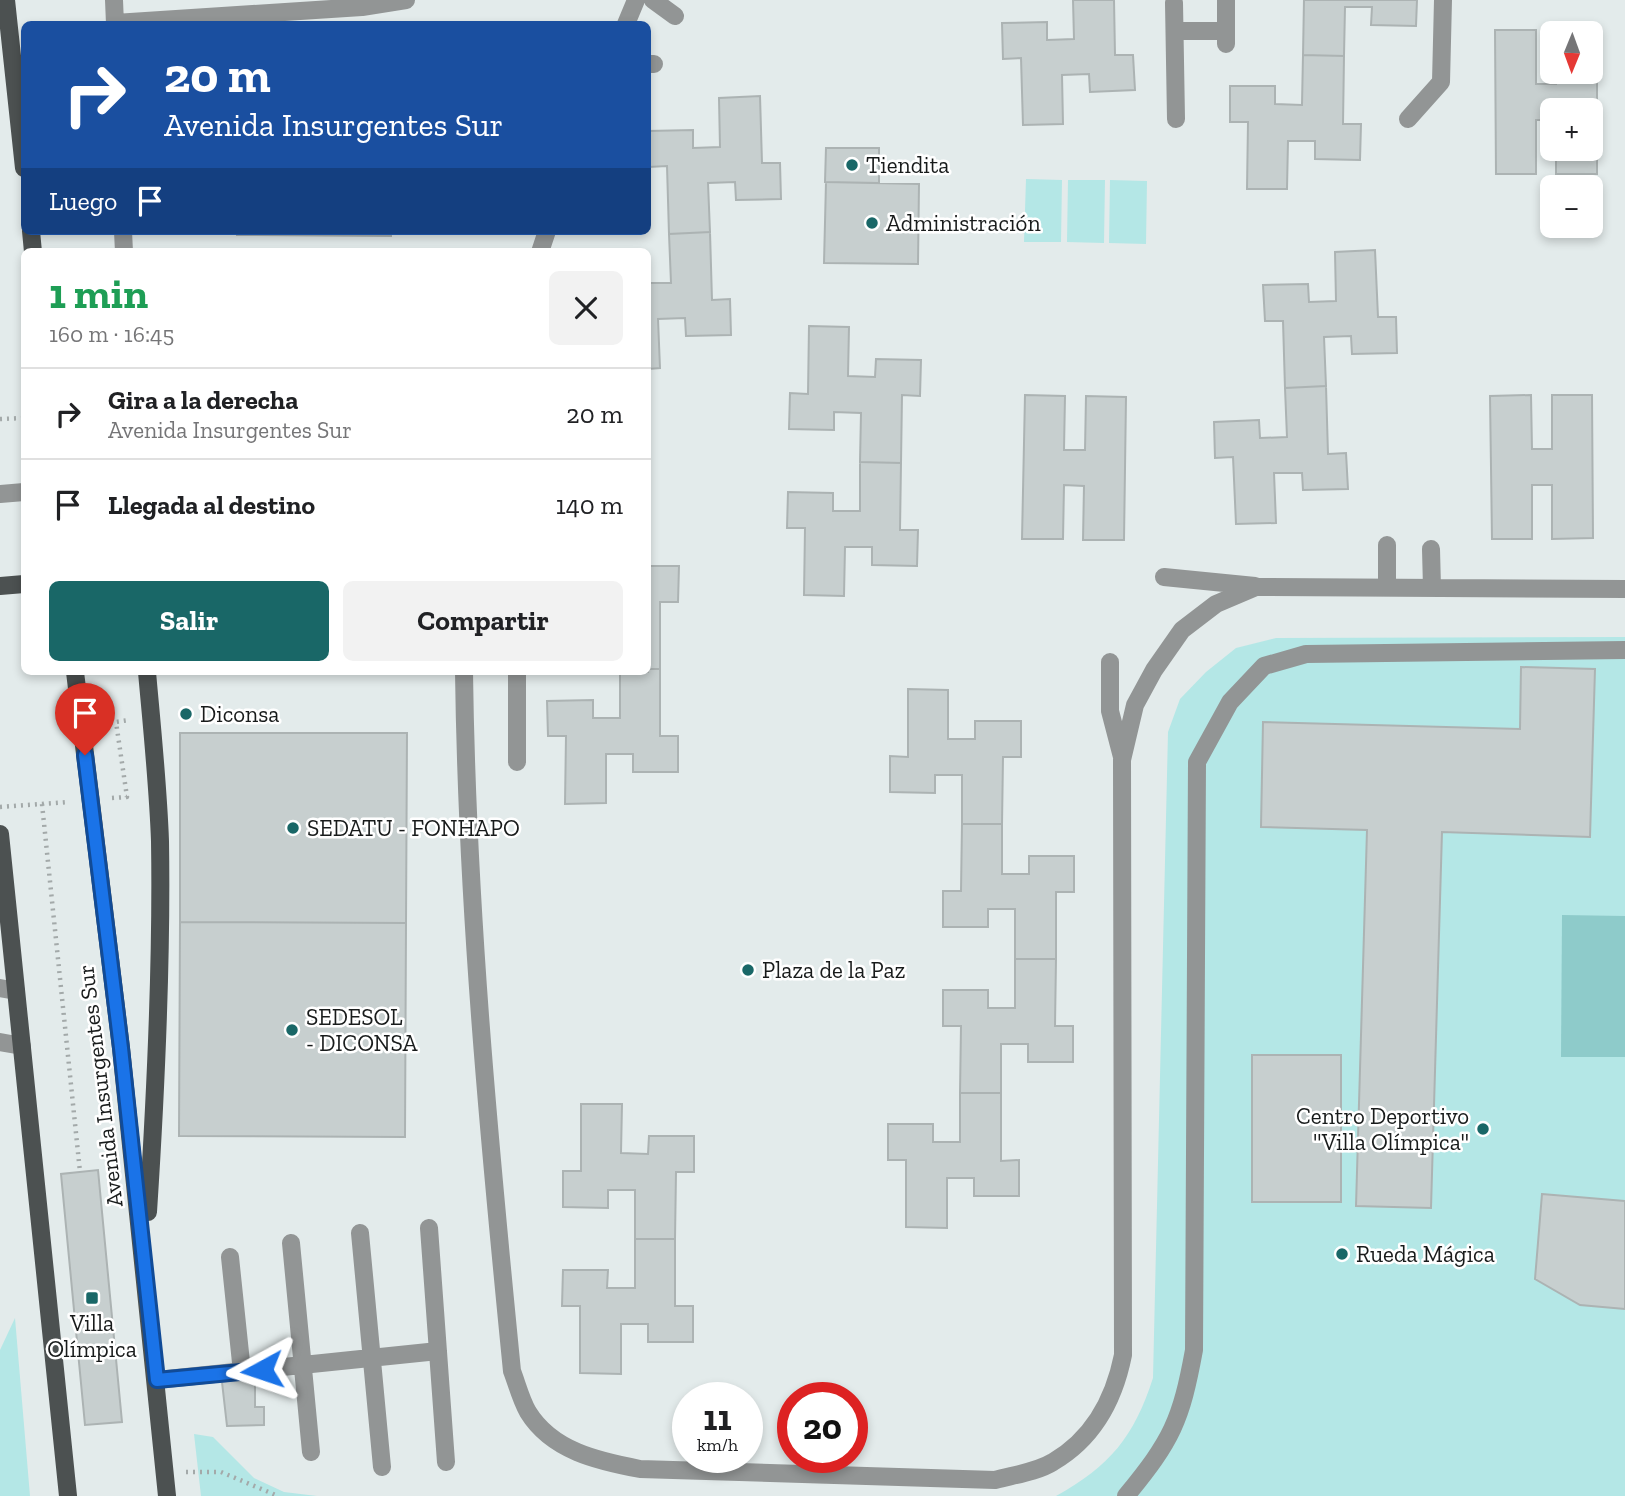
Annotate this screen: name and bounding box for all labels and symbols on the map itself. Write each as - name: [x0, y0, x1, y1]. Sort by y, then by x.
- north arrow: [1540, 21, 1603, 84]
- place label: Tiendita: [866, 151, 949, 179]
- marker: Tiendita: [844, 157, 860, 173]
- place label: Administración: [886, 209, 1041, 237]
- marker: Administración: [864, 215, 880, 231]
- pin: [55, 683, 115, 755]
- place label: Diconsa: [200, 700, 279, 728]
- marker: Diconsa: [178, 706, 194, 722]
- place label: SEDATU - FONHAPO: [307, 814, 520, 842]
- marker: SEDATU - FONHAPO: [285, 820, 301, 836]
- place label: Plaza de la Paz: [762, 956, 906, 984]
- marker: Plaza de la Paz: [740, 962, 756, 978]
- street label: Avenida Insurgentes Sur: [71, 963, 129, 1209]
- place label: SEDESOL - DICONSA: [306, 1003, 418, 1057]
- marker: SEDESOL - DICONSA: [284, 1022, 300, 1038]
- place label: Centro Deportivo "Villa Olímpica": [1296, 1102, 1469, 1156]
- marker: Centro Deportivo "Villa Olímpica": [1475, 1121, 1491, 1137]
- place label: Rueda Mágica: [1356, 1240, 1495, 1268]
- marker: Rueda Mágica: [1334, 1246, 1350, 1262]
- marker: Villa Olímpica: [84, 1290, 100, 1306]
- place label: Villa Olímpica: [47, 1309, 137, 1363]
- position arrow: [225, 1333, 299, 1407]
- speed limit sign: 20: [777, 1382, 868, 1473]

